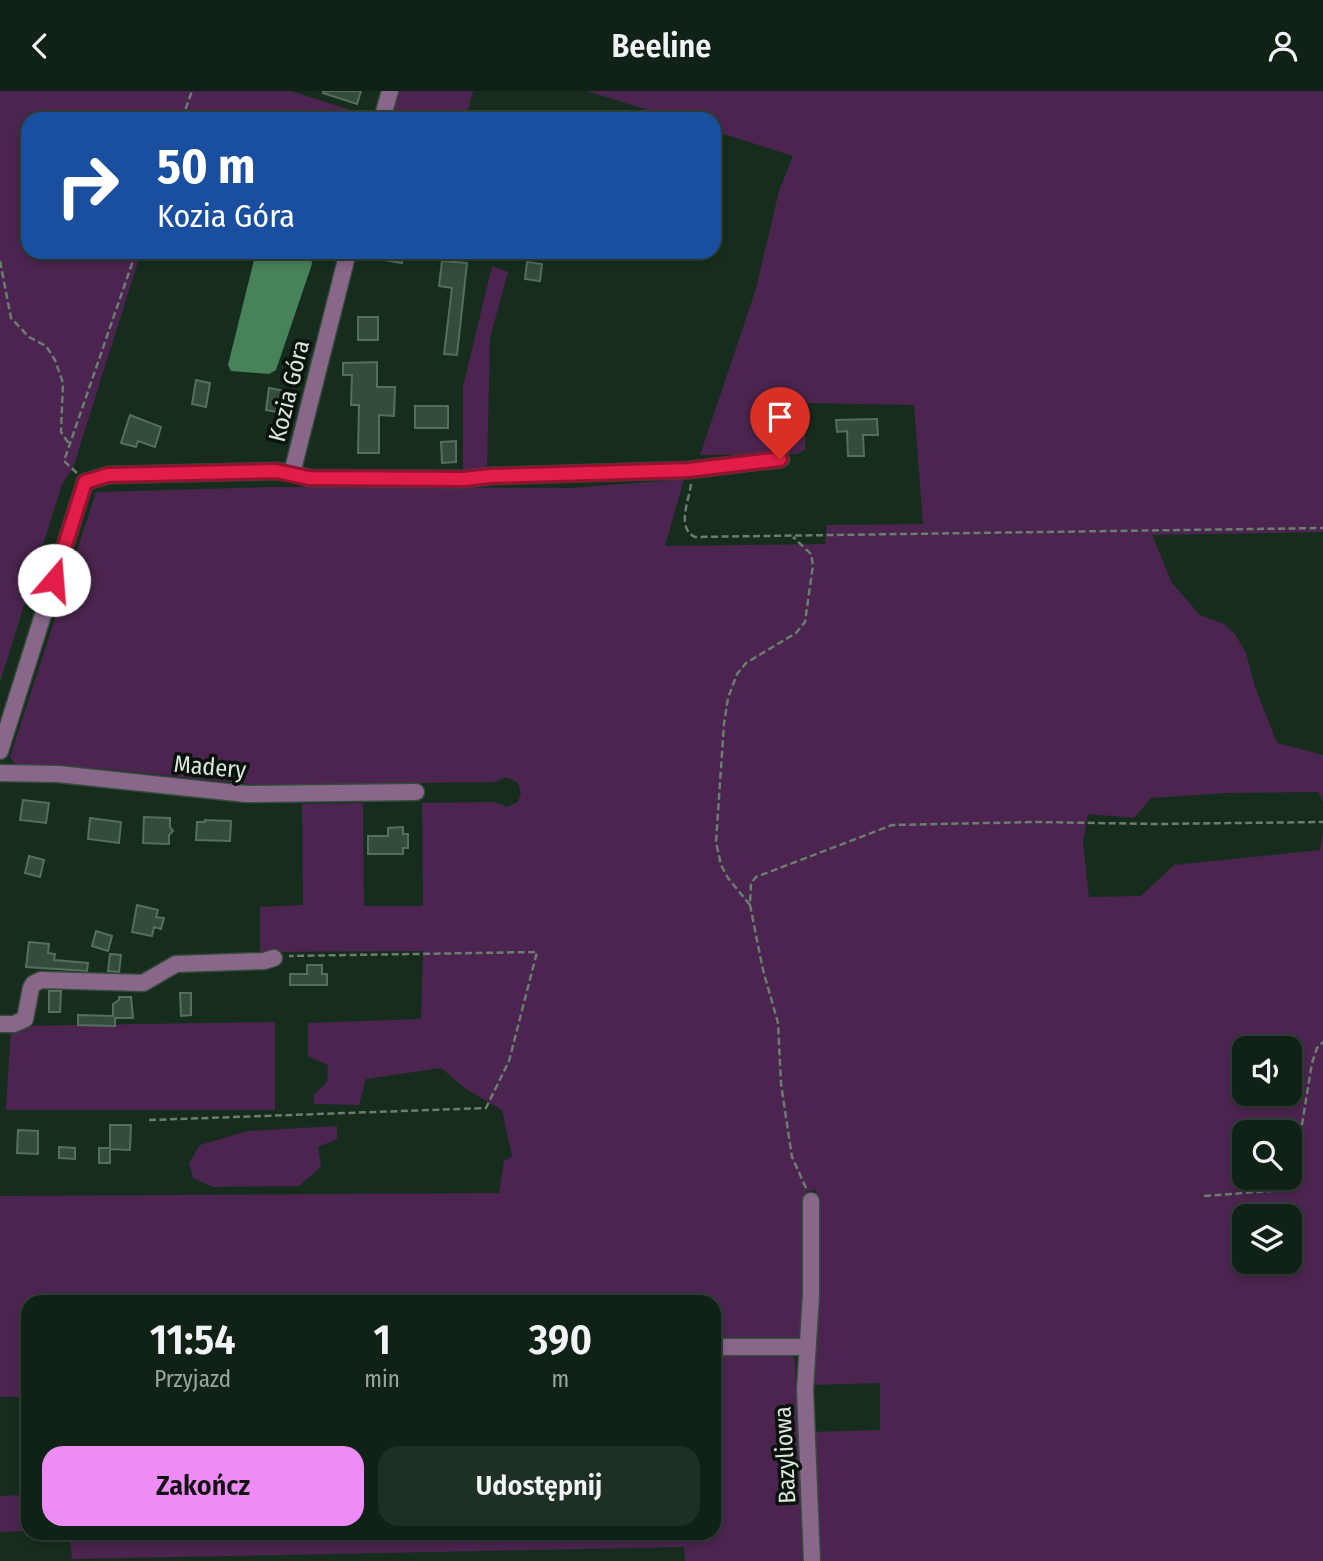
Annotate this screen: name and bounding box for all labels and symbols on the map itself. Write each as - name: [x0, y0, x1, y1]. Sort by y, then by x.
- street label: Kozia Góra: [263, 337, 315, 445]
- pin: [750, 387, 810, 459]
- position arrow: [17, 543, 91, 617]
- street label: Madery: [173, 750, 248, 784]
- street label: Bazyliowa: [768, 1406, 802, 1504]

